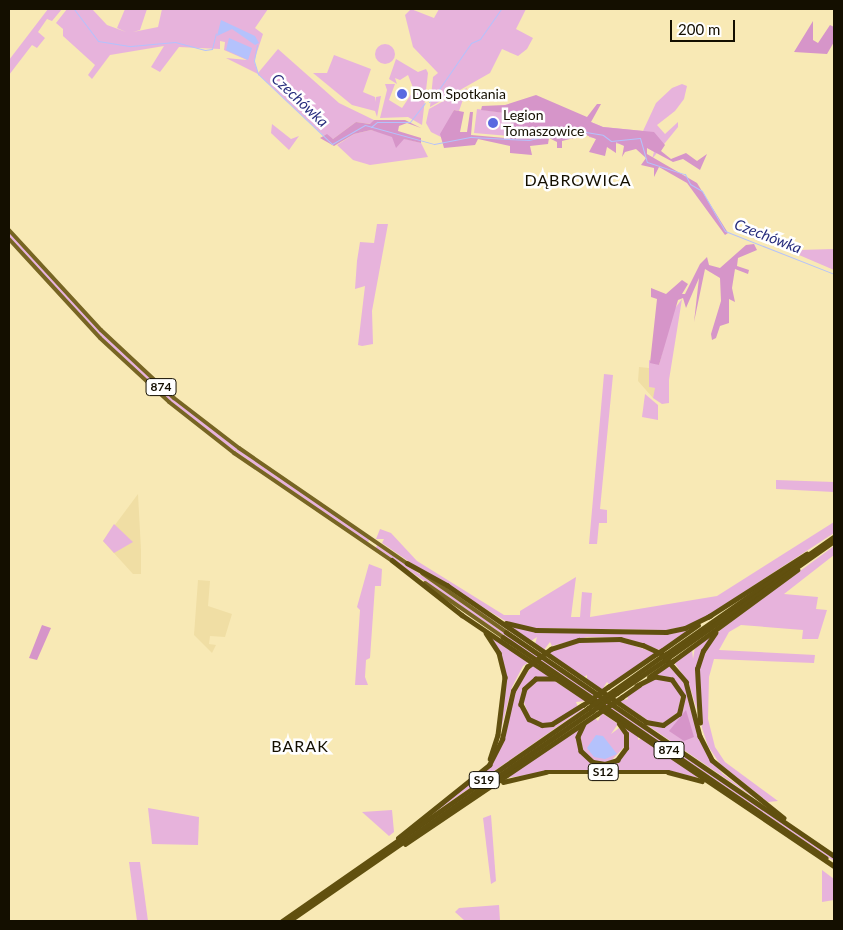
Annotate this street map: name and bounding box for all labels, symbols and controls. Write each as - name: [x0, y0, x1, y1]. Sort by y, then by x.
- scale bar: [673, 10, 738, 42]
- text: 200 m: [678, 20, 720, 38]
- water label: Czechówka: [268, 69, 332, 131]
- place label: Dom Spotkania: [412, 86, 506, 102]
- marker: Dom Spotkania: [396, 88, 408, 100]
- place label: Legion Tomaszowice: [503, 107, 584, 140]
- marker: Legion Tomaszowice: [487, 117, 499, 129]
- district label: DĄBROWICA: [523, 170, 633, 190]
- water label: Czechówka: [732, 215, 804, 257]
- road number: 874: [145, 378, 177, 397]
- district label: BARAK: [271, 736, 329, 756]
- road number: 874: [653, 740, 685, 760]
- road number: S12: [587, 762, 619, 782]
- road number: S19: [468, 770, 500, 790]

